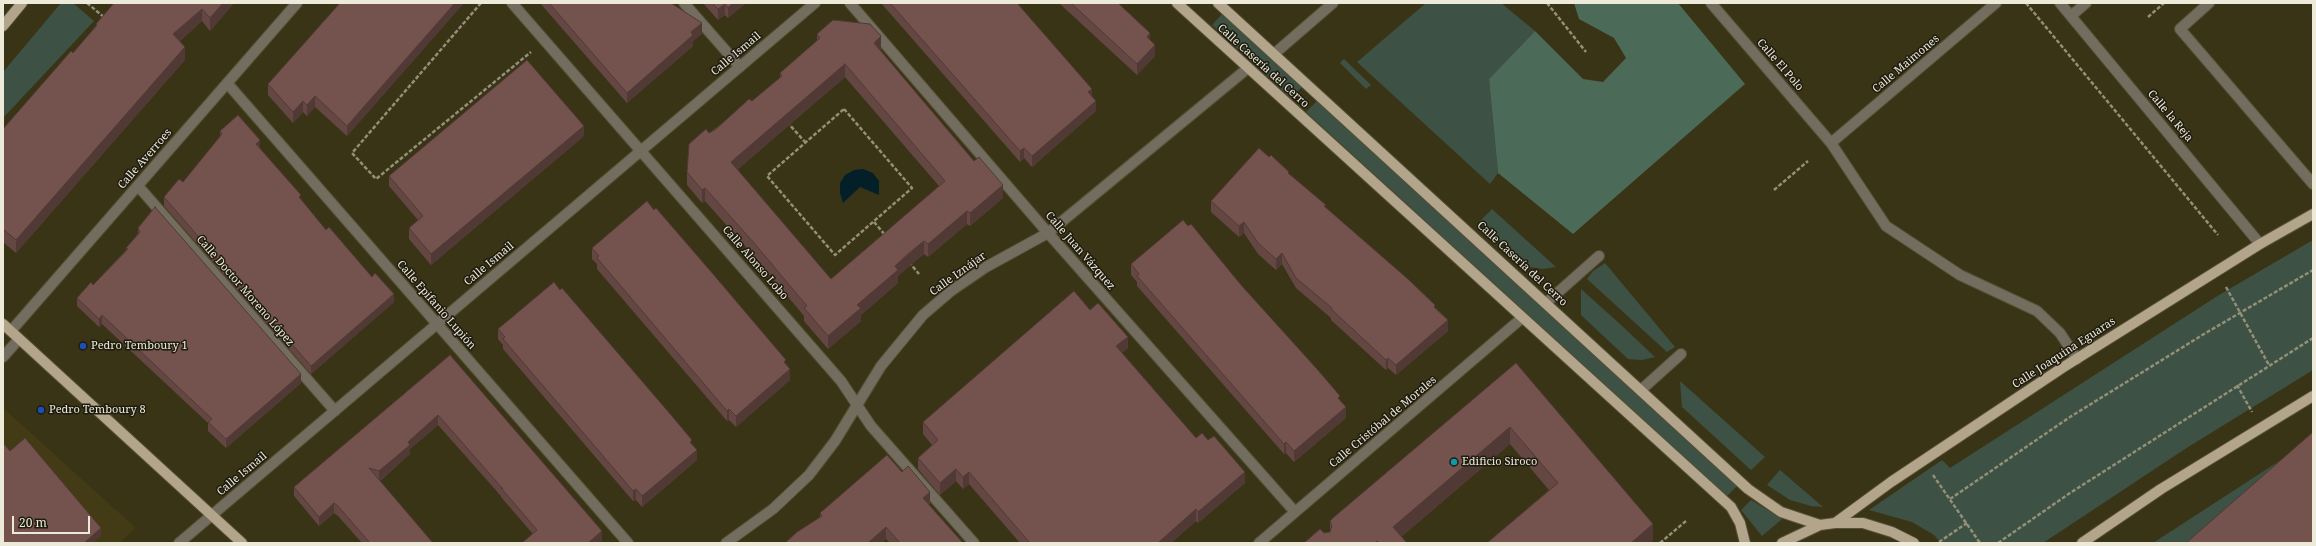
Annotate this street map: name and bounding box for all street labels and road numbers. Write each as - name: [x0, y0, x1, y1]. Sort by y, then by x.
- street label: Calle Casería del Cerro: [1215, 22, 1311, 110]
- street label: Calle Ismail: [708, 29, 764, 79]
- street label: Calle Maimones: [1870, 32, 1942, 96]
- street label: Calle El Polo: [1754, 36, 1806, 94]
- street label: Calle la Reja: [2145, 87, 2195, 145]
- street label: Calle Averroes: [115, 126, 175, 192]
- street label: Calle Juan Vázquez: [1042, 209, 1118, 293]
- street label: Calle Casería del Cerro: [1474, 219, 1570, 309]
- street label: Calle Alonso Lobo: [719, 223, 791, 303]
- street label: Calle Doctor Moreno López: [193, 233, 297, 349]
- street label: Calle Ismail: [461, 239, 517, 289]
- street label: Calle Iznájar: [927, 249, 989, 299]
- street label: Calle Epifanio Lupión: [394, 258, 478, 352]
- street label: Calle Joaquina Eguaras: [2010, 315, 2118, 391]
- street label: Calle Cristóbal de Morales: [1327, 373, 1439, 471]
- street label: Calle Ismail: [214, 449, 270, 499]

